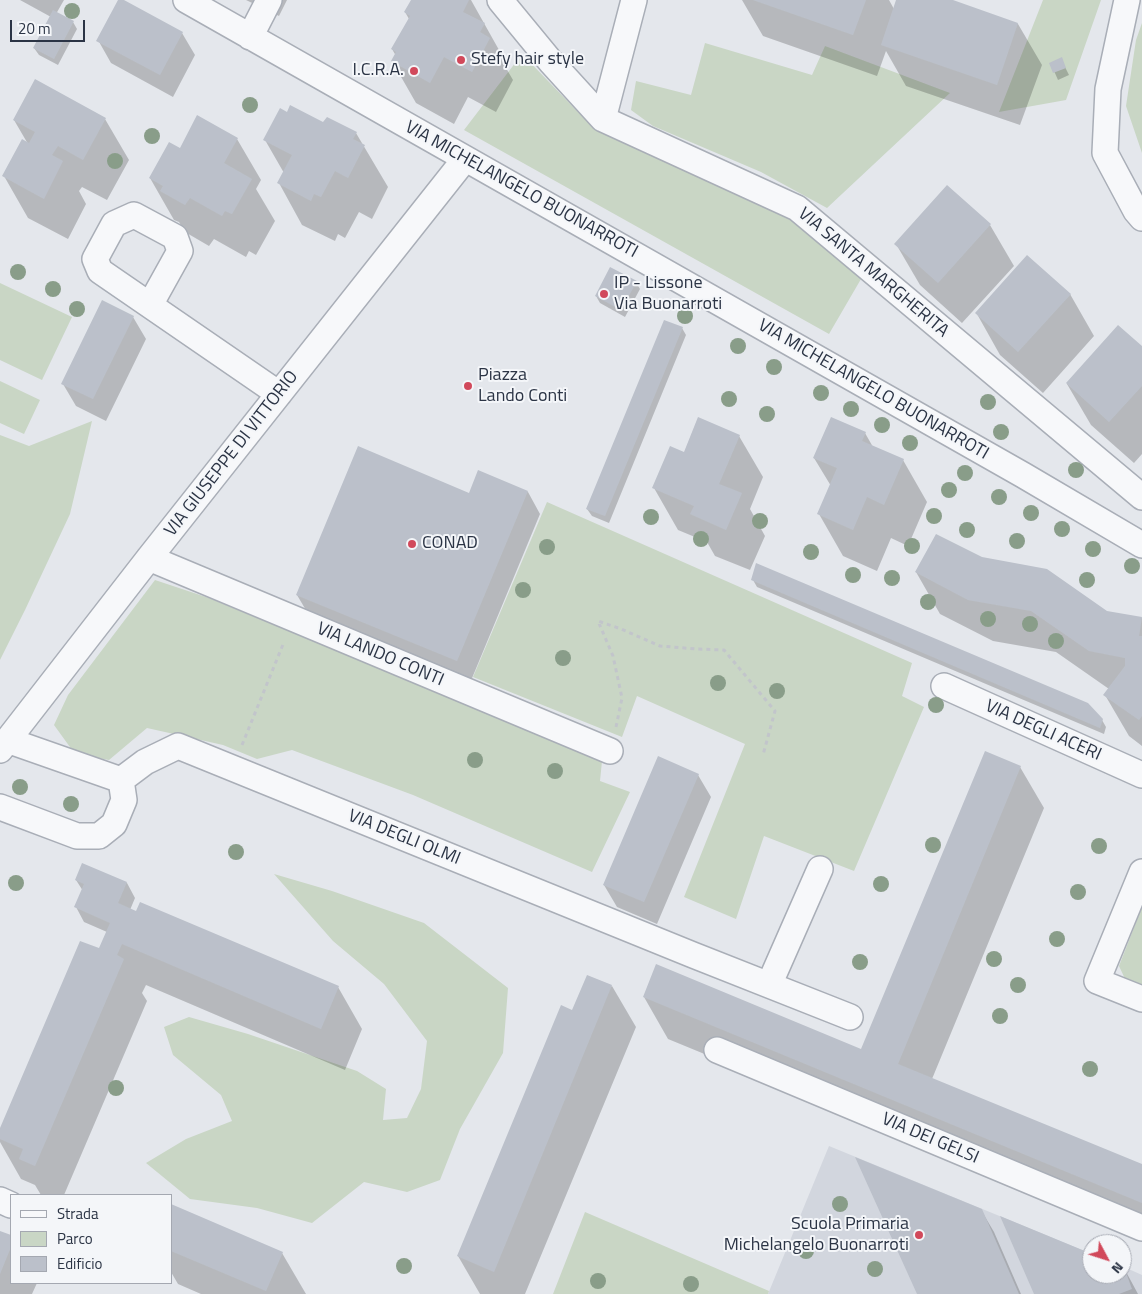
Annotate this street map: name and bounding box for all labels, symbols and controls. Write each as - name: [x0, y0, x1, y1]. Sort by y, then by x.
- scale bar: [12, 10, 88, 42]
- text: 20 m: [18, 17, 51, 40]
- place label: Stefy hair style: [471, 49, 584, 71]
- marker: Stefy hair style: [455, 54, 467, 66]
- place label: I.C.R.A.: [353, 60, 404, 82]
- marker: I.C.R.A.: [408, 65, 420, 77]
- street label: VIA MICHELANGELO BUONARROTI: [401, 117, 641, 263]
- street label: VIA SANTA MARGHERITA: [793, 204, 953, 342]
- place label: IP - Lissone Via Buonarroti: [614, 273, 722, 316]
- marker: IP - Lissone Via Buonarroti: [598, 288, 610, 300]
- street label: VIA MICHELANGELO BUONARROTI: [754, 315, 992, 465]
- place label: Piazza Lando Conti: [478, 365, 567, 408]
- street label: VIA GIUSEPPE DI VITTORIO: [161, 367, 303, 541]
- marker: Piazza Lando Conti: [462, 380, 474, 392]
- place label: CONAD: [422, 533, 478, 555]
- marker: CONAD: [406, 538, 418, 550]
- street label: VIA LANDO CONTI: [313, 618, 447, 692]
- street label: VIA DEGLI ACERI: [982, 696, 1104, 766]
- street label: VIA DEGLI OLMI: [345, 806, 463, 870]
- street label: VIA DEI GELSI: [878, 1109, 982, 1169]
- legend: [10, 1194, 172, 1284]
- text: Strada: [57, 1202, 98, 1225]
- place label: Scuola Primaria Michelangelo Buonarroti: [724, 1214, 909, 1256]
- text: Parco: [57, 1227, 93, 1250]
- marker: Scuola Primaria Michelangelo Buonarroti: [913, 1229, 925, 1241]
- north arrow: [1082, 1234, 1132, 1284]
- text: Edificio: [57, 1252, 102, 1275]
- text: N: [1107, 1258, 1129, 1279]

